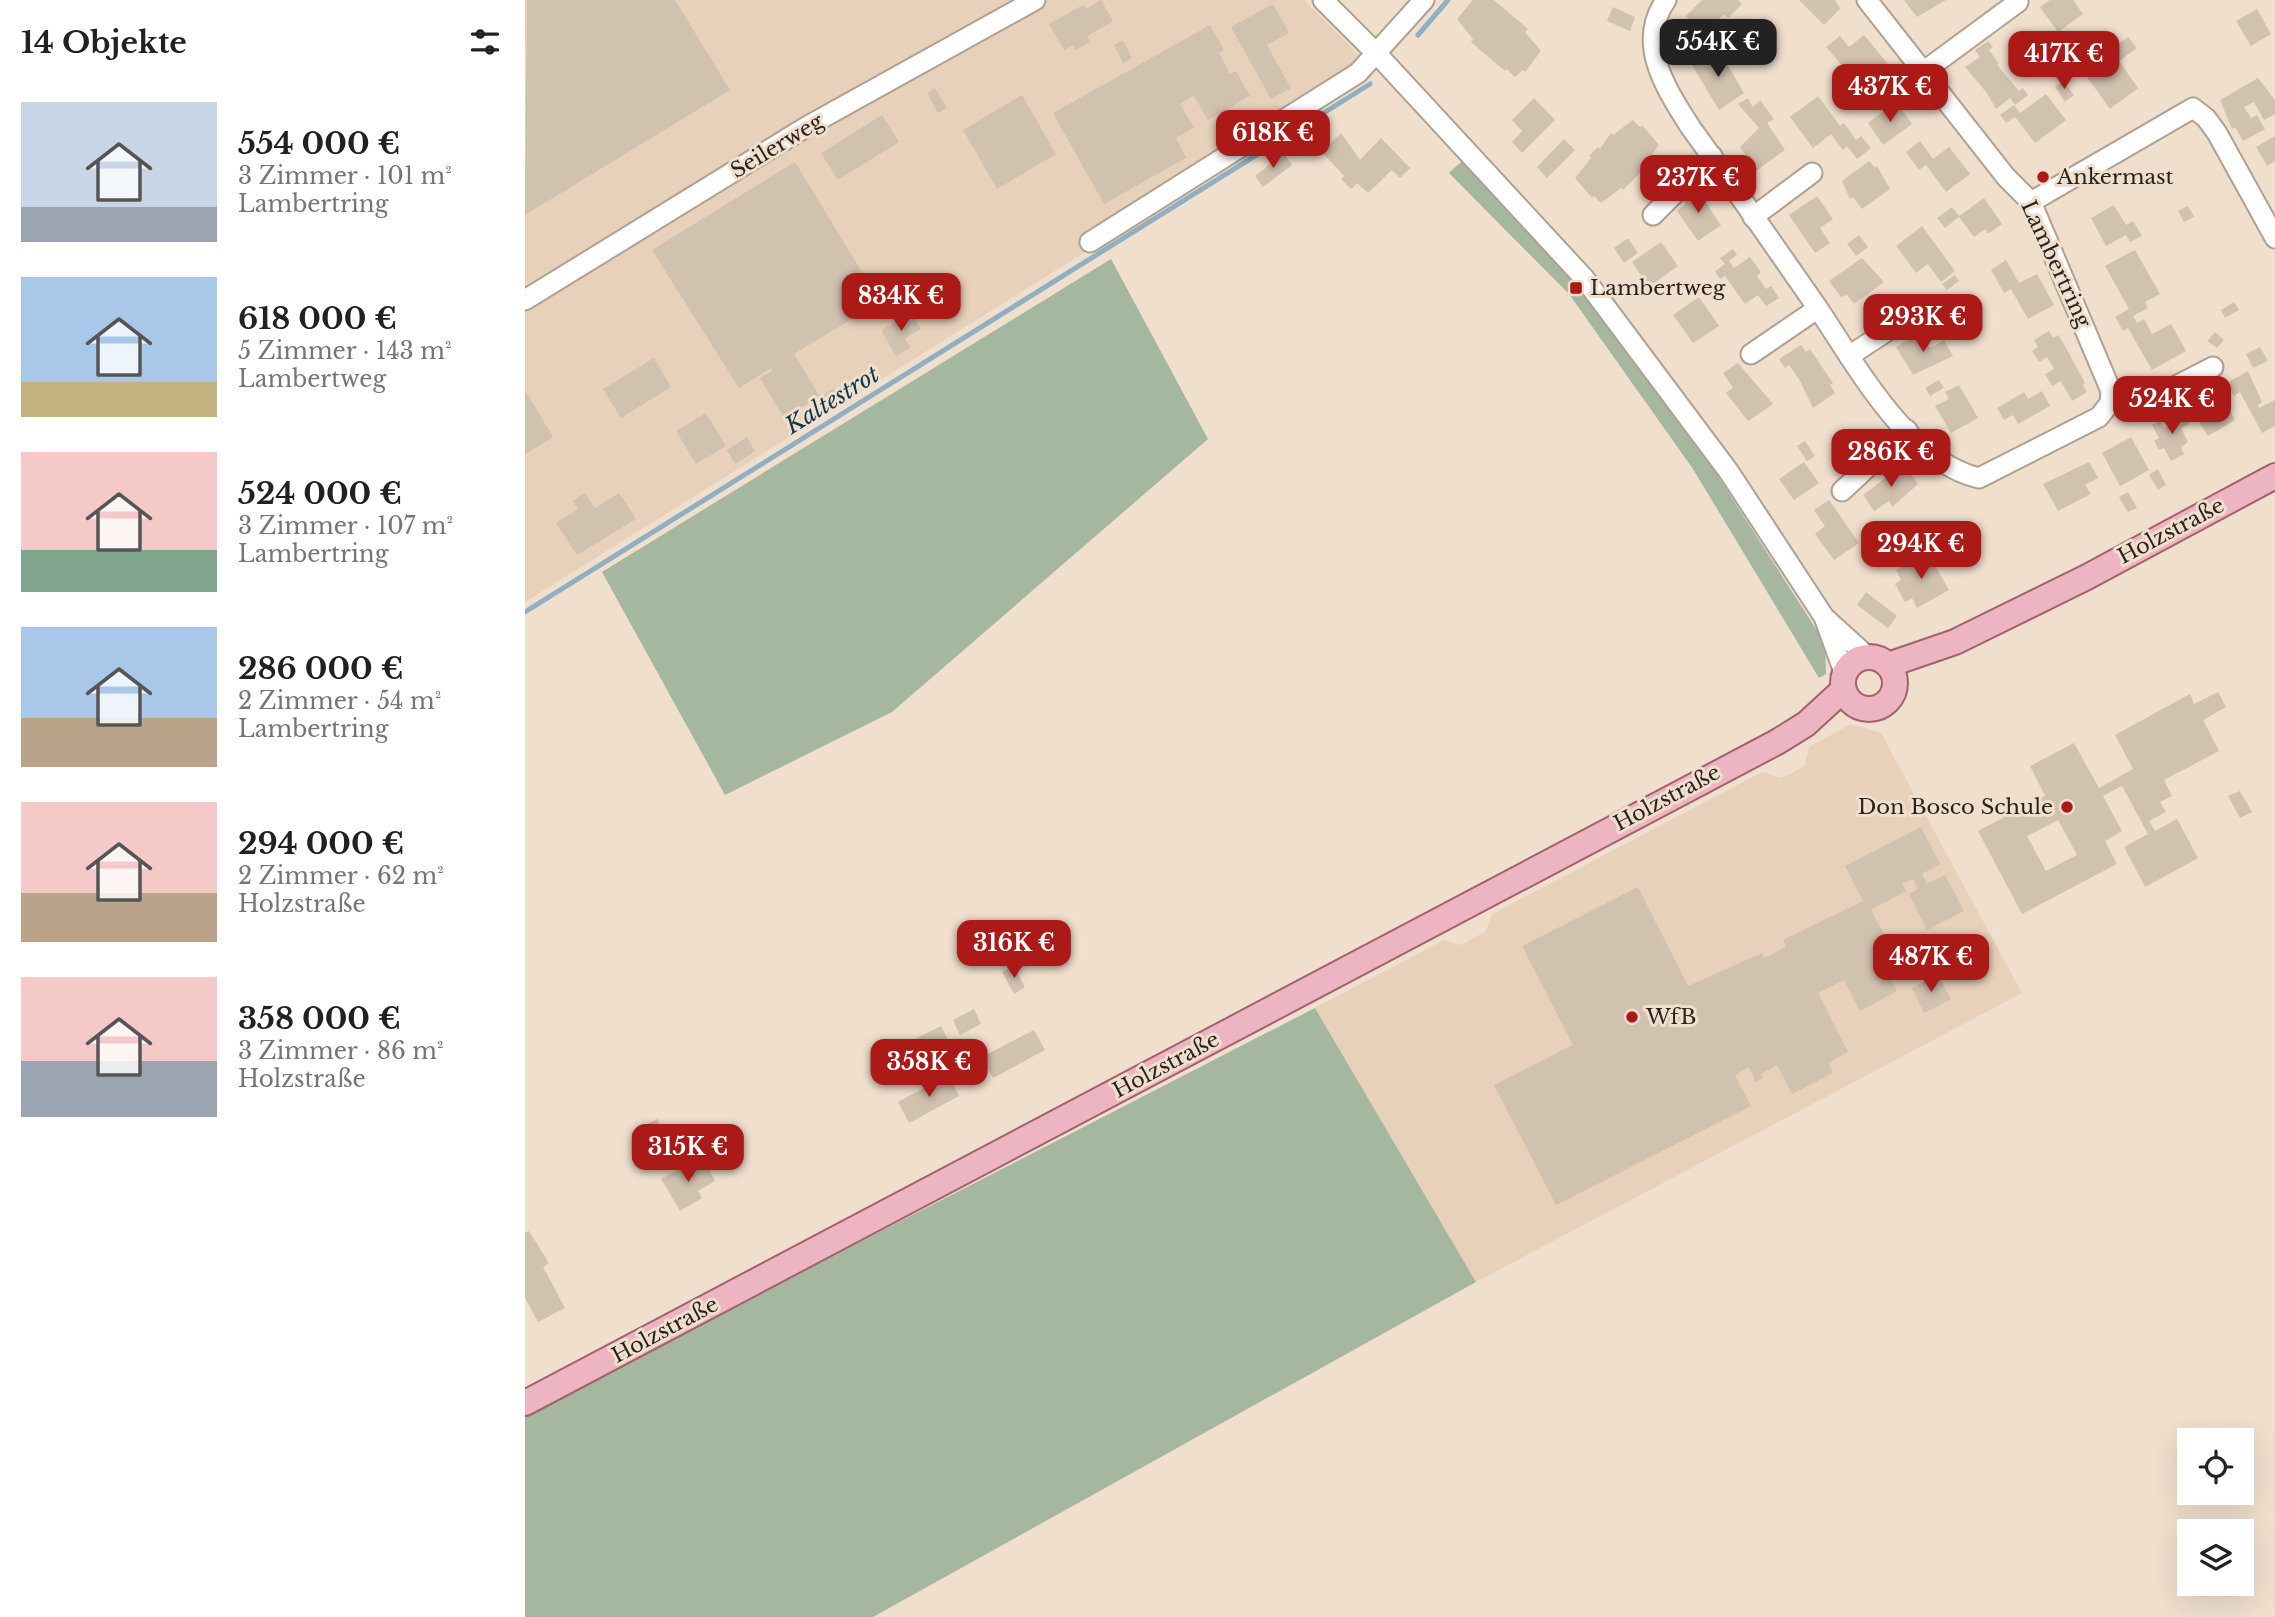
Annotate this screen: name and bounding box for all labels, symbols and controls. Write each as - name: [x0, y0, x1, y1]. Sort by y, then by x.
- pin: 554K €: [1661, 20, 1775, 79]
- icon: filters: [466, 23, 504, 61]
- text: 14 Objekte: [21, 24, 187, 61]
- text: 554K €: [1676, 28, 1760, 56]
- pin: 417K €: [2007, 32, 2121, 91]
- text: 417K €: [2024, 40, 2104, 68]
- pin: 437K €: [1833, 64, 1947, 124]
- text: 437K €: [1848, 73, 1932, 101]
- street label: Seilerweg: [726, 108, 829, 184]
- pin: 618K €: [1216, 110, 1330, 170]
- text: 618K €: [1232, 119, 1314, 147]
- text: 554 000 €: [238, 125, 400, 162]
- icon: home: [77, 130, 161, 214]
- pin: 237K €: [1641, 156, 1755, 215]
- text: 3 Zimmer · 101 m²: [238, 162, 452, 190]
- text: 237K €: [1656, 164, 1740, 192]
- place label: Ankermast: [2056, 164, 2174, 190]
- marker: Ankermast: [2035, 169, 2051, 185]
- text: Lambertring: [238, 190, 388, 218]
- street label: Lambertring: [2015, 196, 2097, 332]
- pin: 834K €: [844, 274, 958, 333]
- place label: Lambertweg: [1590, 275, 1726, 301]
- marker: Lambertweg: [1568, 280, 1584, 296]
- text: 834K €: [858, 282, 944, 310]
- pin: 293K €: [1866, 294, 1980, 354]
- text: 618 000 €: [238, 300, 397, 337]
- text: 293K €: [1879, 303, 1967, 331]
- icon: home: [77, 305, 161, 389]
- text: 5 Zimmer · 143 m²: [238, 337, 452, 365]
- water label: Kaltestrot: [779, 360, 885, 440]
- text: Lambertweg: [238, 365, 386, 393]
- pin: 524K €: [2115, 376, 2229, 436]
- text: 524K €: [2129, 385, 2215, 413]
- pin: 286K €: [1834, 430, 1948, 489]
- text: 286K €: [1847, 438, 1935, 466]
- text: 524 000 €: [238, 475, 402, 512]
- icon: home: [77, 480, 161, 564]
- street label: Holzstraße: [2113, 492, 2229, 570]
- text: 3 Zimmer · 107 m²: [238, 512, 453, 540]
- pin: 294K €: [1864, 522, 1978, 581]
- text: 294K €: [1877, 530, 1965, 558]
- text: Lambertring: [238, 540, 388, 568]
- text: 286 000 €: [238, 650, 404, 687]
- icon: home: [77, 655, 161, 739]
- text: 2 Zimmer · 54 m²: [238, 687, 441, 715]
- text: Lambertring: [238, 715, 388, 743]
- street label: Holzstraße: [1609, 759, 1725, 837]
- place label: Don Bosco Schule: [1858, 794, 2053, 820]
- marker: Don Bosco Schule: [2059, 799, 2075, 815]
- text: 294 000 €: [238, 825, 404, 862]
- icon: home: [77, 830, 161, 914]
- text: 2 Zimmer · 62 m²: [238, 862, 444, 890]
- text: Holzstraße: [238, 890, 366, 918]
- pin: 316K €: [957, 920, 1071, 980]
- text: 316K €: [973, 929, 1055, 957]
- pin: 487K €: [1874, 934, 1988, 994]
- text: 487K €: [1889, 943, 1973, 971]
- text: 358 000 €: [238, 1000, 401, 1037]
- place label: WfB: [1645, 1004, 1696, 1030]
- icon: home: [77, 1005, 161, 1089]
- marker: WfB: [1624, 1009, 1640, 1025]
- street label: Holzstraße: [1108, 1026, 1224, 1104]
- text: 3 Zimmer · 86 m²: [238, 1037, 444, 1065]
- pin: 358K €: [872, 1040, 986, 1099]
- text: 358K €: [887, 1048, 971, 1076]
- text: Holzstraße: [238, 1065, 366, 1093]
- pin: 315K €: [631, 1124, 745, 1184]
- text: 315K €: [648, 1133, 728, 1161]
- street label: Holzstraße: [607, 1291, 723, 1369]
- map controls: [2177, 1428, 2254, 1596]
- button: locate: [2177, 1428, 2254, 1505]
- button: layers: [2177, 1519, 2254, 1596]

